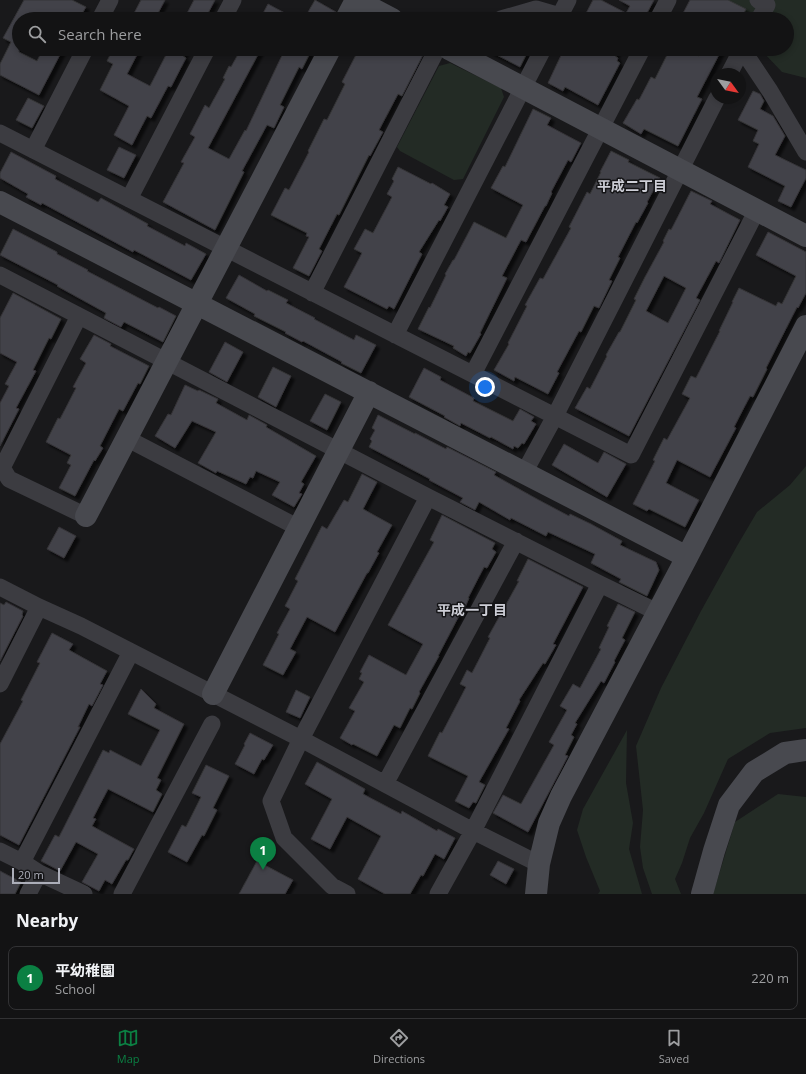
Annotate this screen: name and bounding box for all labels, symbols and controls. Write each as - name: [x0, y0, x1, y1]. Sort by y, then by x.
- search box: [12, 12, 794, 56]
- icon: search: [26, 23, 48, 45]
- text: Search here: [58, 24, 142, 44]
- north arrow: [710, 68, 746, 104]
- district label: 平成二丁目: [597, 176, 667, 195]
- your location: [475, 377, 495, 397]
- district label: 平成一丁目: [437, 600, 507, 619]
- pin: 1: [250, 837, 276, 870]
- scale bar: [12, 866, 60, 885]
- text: 20 m: [18, 867, 44, 882]
- text: Nearby: [16, 909, 78, 932]
- text: 平幼稚園: [55, 960, 115, 980]
- text: 1: [26, 969, 34, 987]
- text: 220 m: [751, 969, 789, 987]
- text: School: [55, 980, 95, 998]
- tab: Map: [117, 1027, 140, 1066]
- tab: Directions: [373, 1027, 425, 1066]
- tab: Saved: [659, 1027, 689, 1066]

